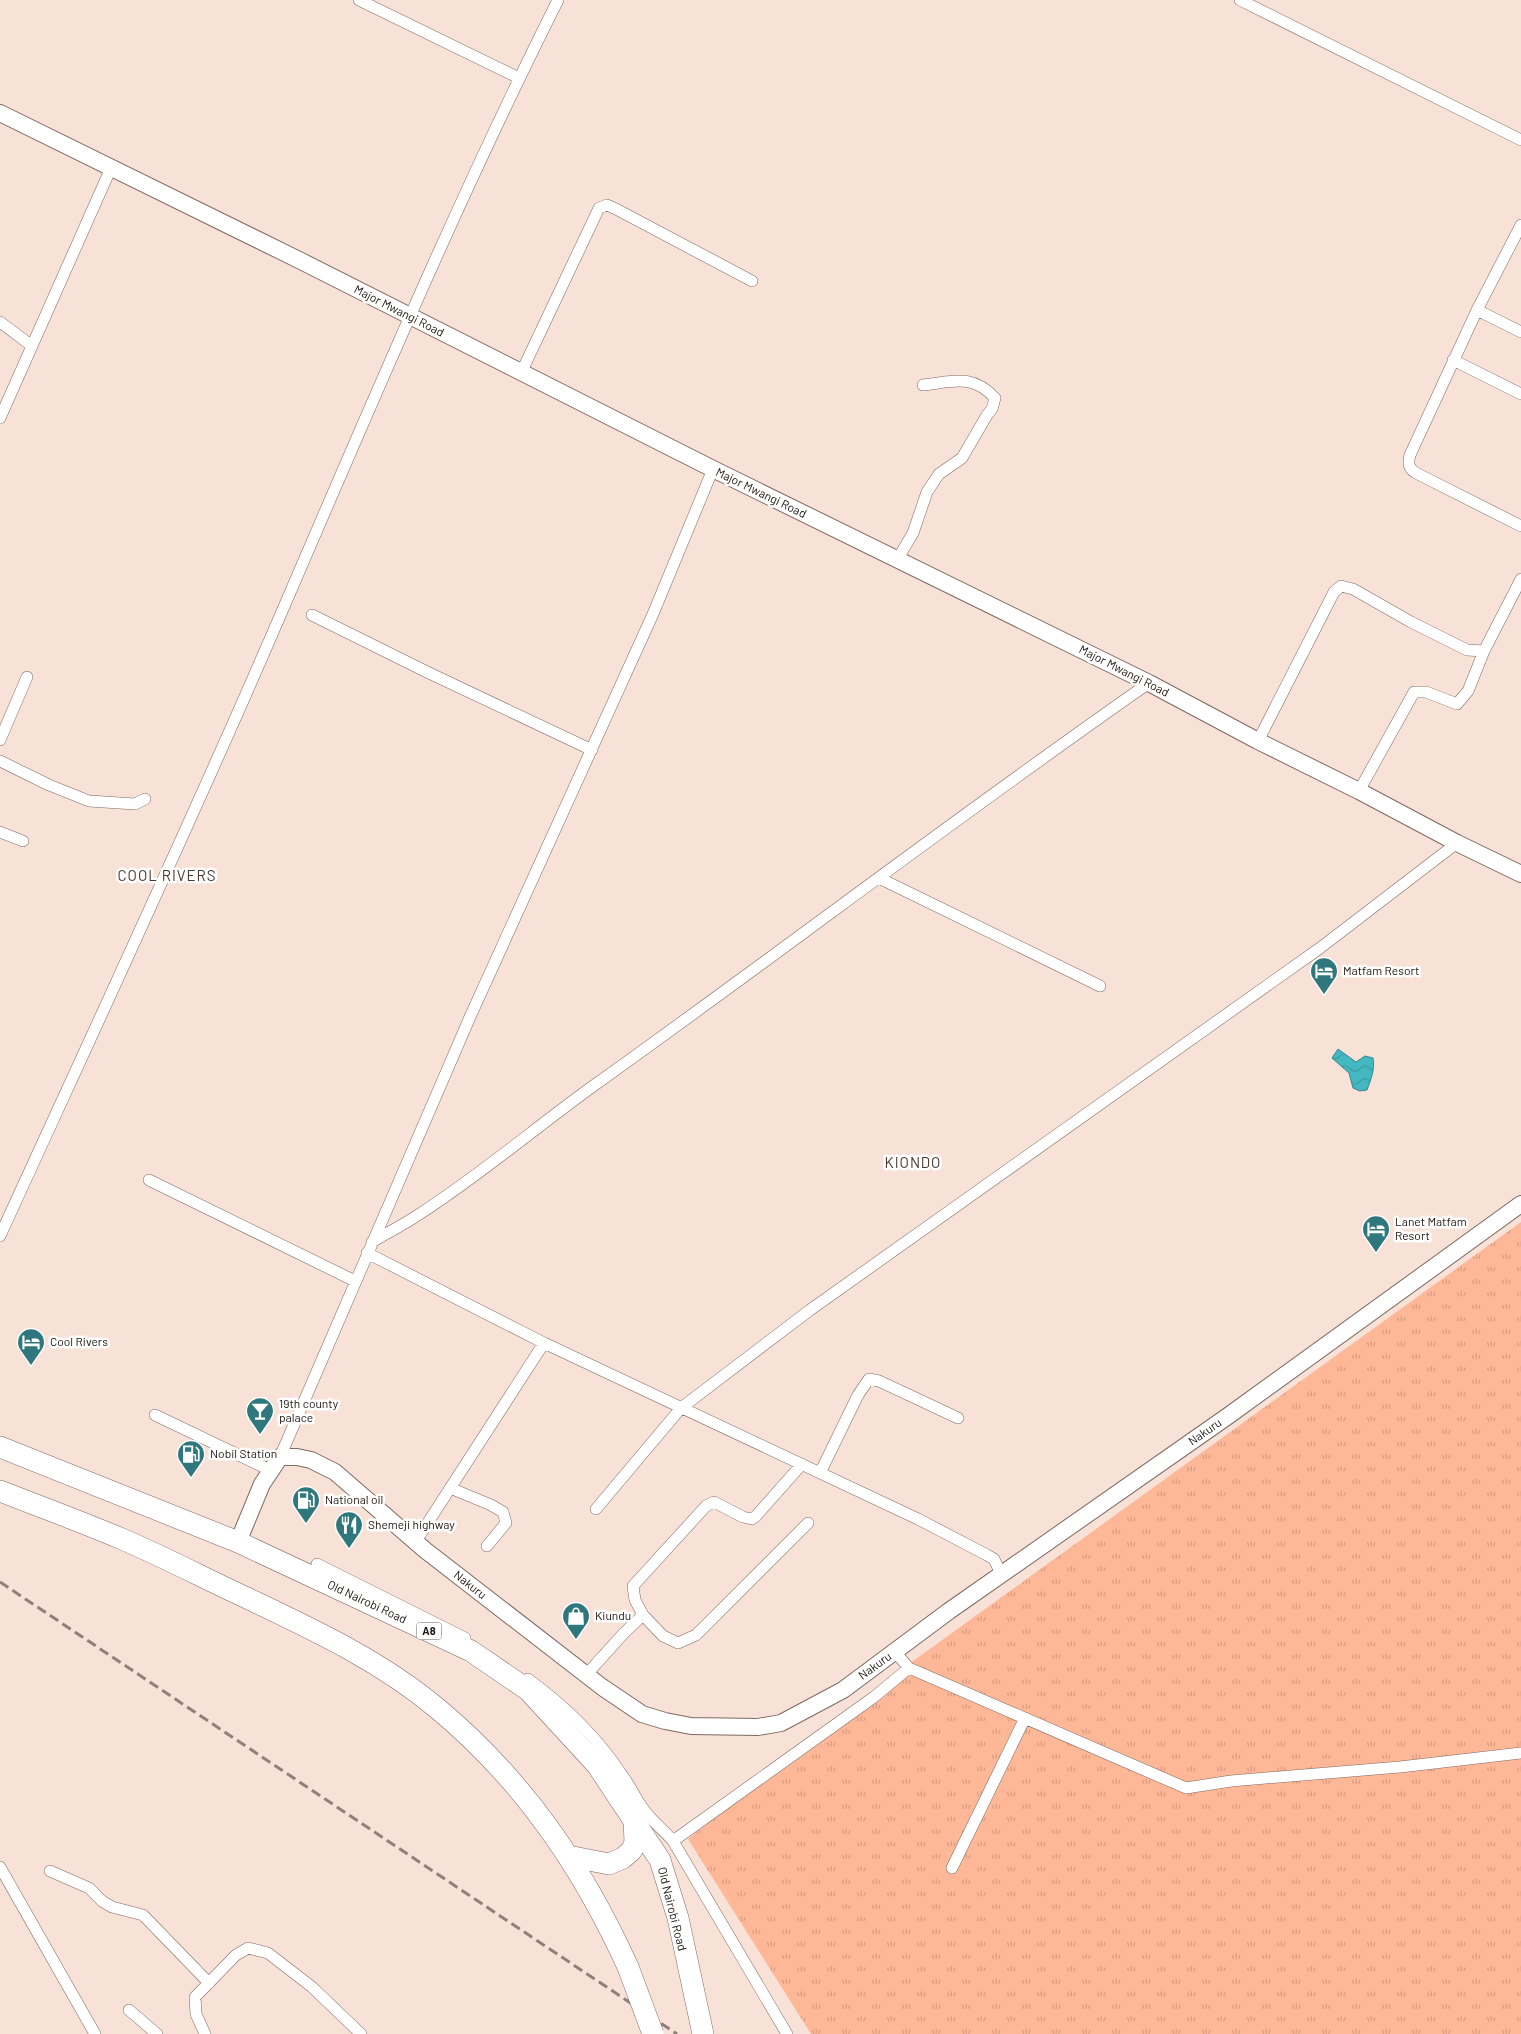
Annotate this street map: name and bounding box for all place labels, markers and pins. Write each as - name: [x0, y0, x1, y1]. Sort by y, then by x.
- hotel icon: Matfam Resort: [1309, 956, 1339, 995]
- place label: Matfam Resort: [1343, 963, 1419, 977]
- hotel icon: Lanet Matfam Resort: [1361, 1214, 1391, 1253]
- place label: Lanet Matfam Resort: [1395, 1214, 1467, 1242]
- hotel icon: Cool Rivers: [16, 1327, 46, 1366]
- place label: Cool Rivers: [50, 1334, 108, 1348]
- bar icon: 19th county palace: [245, 1396, 275, 1435]
- place label: 19th county palace: [279, 1396, 339, 1424]
- fuel station icon: Nobil Station: [176, 1439, 206, 1478]
- place label: Nobil Station: [210, 1446, 277, 1460]
- fuel station icon: National oil: [291, 1485, 321, 1524]
- place label: National oil: [325, 1492, 383, 1506]
- restaurant icon: Shemeji highway: [334, 1510, 364, 1549]
- place label: Shemeji highway: [368, 1517, 455, 1531]
- shop icon: Kiundu: [561, 1601, 591, 1640]
- place label: Kiundu: [595, 1608, 631, 1622]

